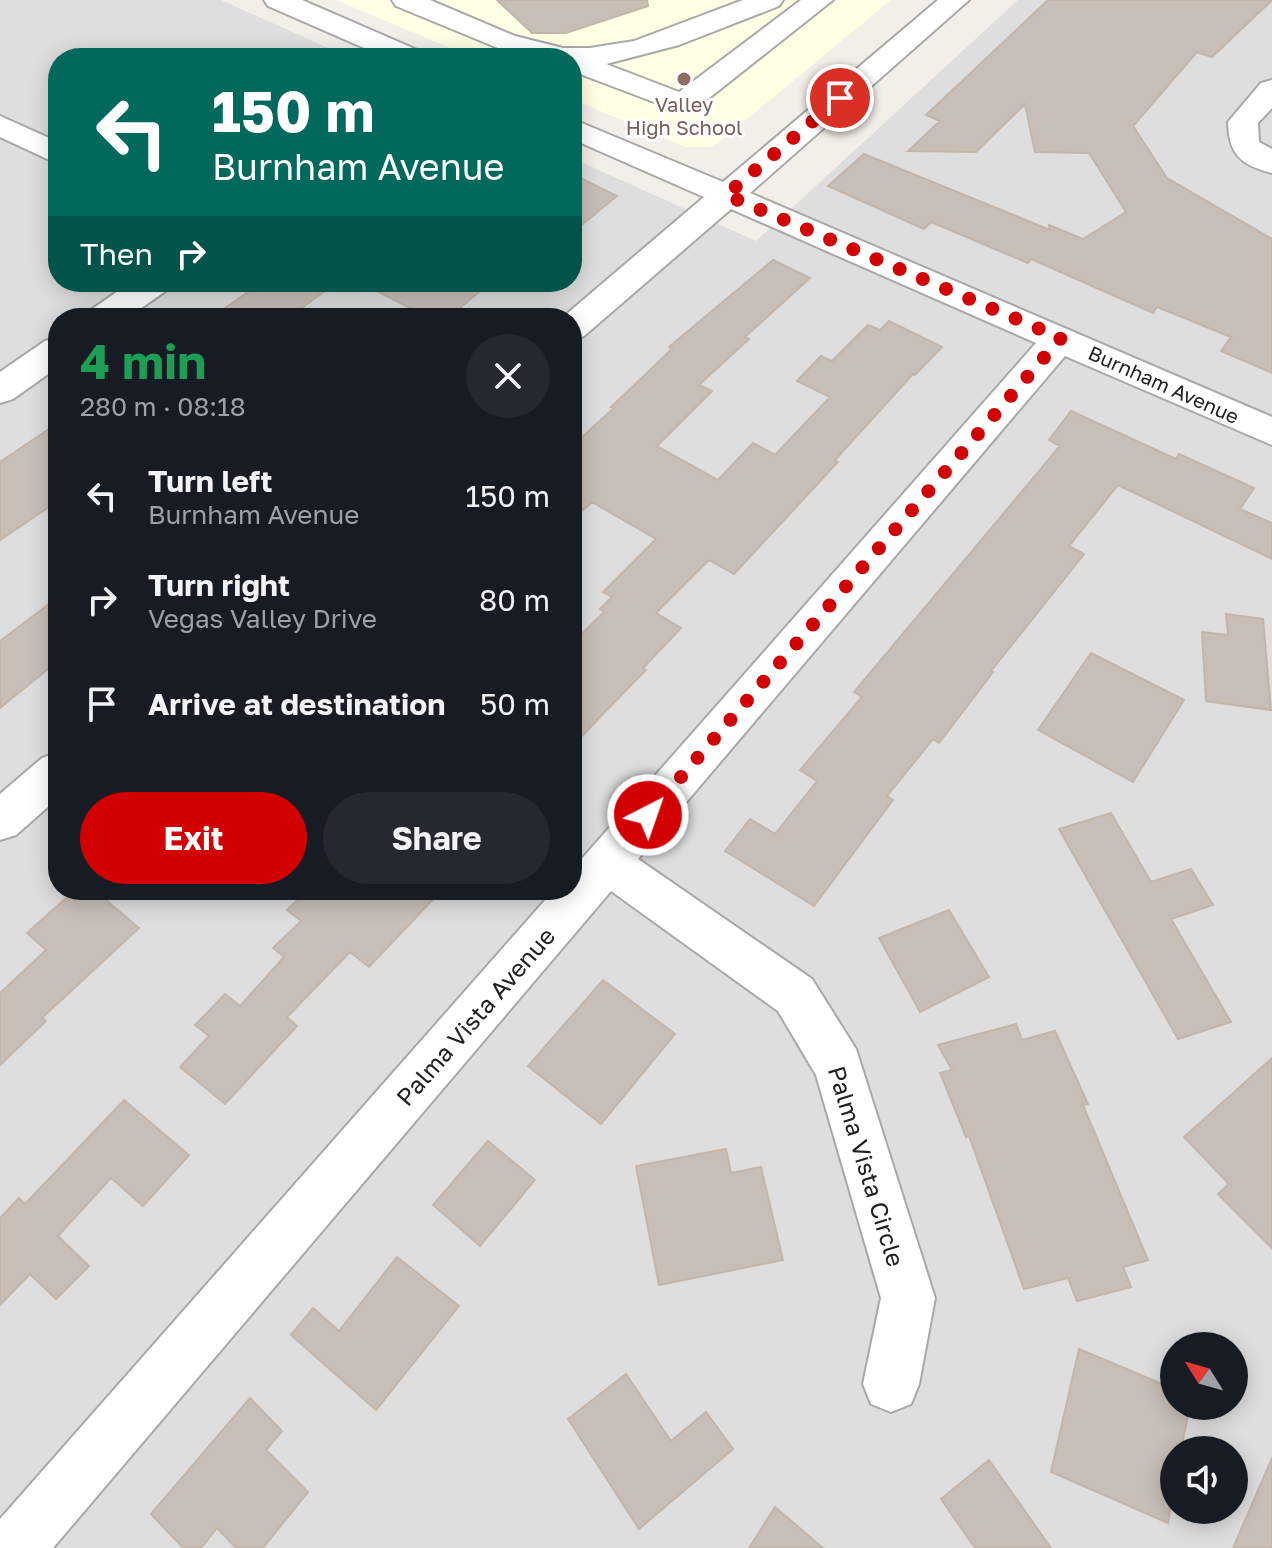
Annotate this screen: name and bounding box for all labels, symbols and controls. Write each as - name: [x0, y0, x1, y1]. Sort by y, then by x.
- pin: [806, 64, 874, 132]
- marker: Valley High School: [675, 70, 693, 88]
- icon: arrive: [818, 76, 862, 120]
- text: 150 m: [212, 77, 374, 144]
- icon: left: [80, 80, 184, 184]
- place label: Valley High School: [626, 92, 742, 139]
- text: Burnham Avenue: [212, 145, 505, 188]
- icon: right: [169, 232, 213, 276]
- text: Then: [80, 236, 153, 272]
- text: 4 min: [80, 332, 206, 390]
- button: close: [466, 334, 550, 418]
- street label: Burnham Avenue: [1085, 340, 1243, 428]
- text: 280 m · 08:18: [80, 391, 246, 422]
- text: Turn left: [148, 463, 273, 499]
- icon: left: [80, 474, 124, 518]
- text: 150 m: [465, 478, 550, 514]
- text: Burnham Avenue: [148, 499, 359, 530]
- text: Turn right: [148, 567, 290, 603]
- icon: right: [80, 578, 124, 622]
- text: 80 m: [479, 582, 550, 618]
- text: Vegas Valley Drive: [148, 603, 377, 634]
- icon: arrive: [80, 682, 124, 726]
- text: Arrive at destination: [148, 686, 445, 722]
- text: 50 m: [480, 686, 550, 722]
- position arrow: [606, 773, 690, 857]
- button: Exit: [80, 792, 307, 884]
- button: Share: [323, 792, 550, 884]
- street label: Palma Vista Avenue: [390, 921, 560, 1111]
- street label: Palma Vista Circle: [823, 1062, 911, 1270]
- north arrow: [1160, 1332, 1248, 1420]
- map controls: [1160, 1332, 1248, 1524]
- button: sound: [1160, 1436, 1248, 1524]

